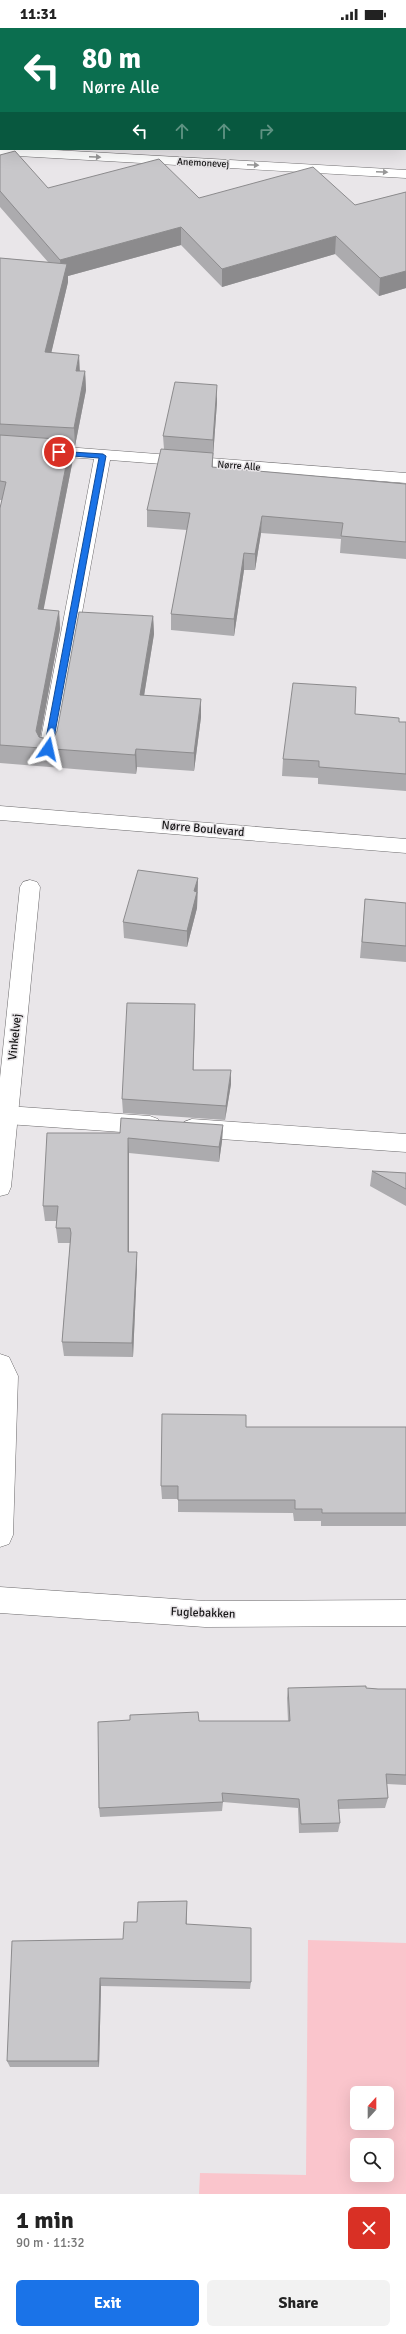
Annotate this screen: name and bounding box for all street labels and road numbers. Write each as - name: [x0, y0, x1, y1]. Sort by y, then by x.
- street label: Anemonevej: [177, 156, 230, 170]
- street label: Nørre Alle: [217, 459, 261, 473]
- street label: Nørre Boulevard: [161, 818, 245, 840]
- street label: Vinkelvej: [5, 1013, 25, 1061]
- street label: Fuglebakken: [170, 1604, 236, 1622]

